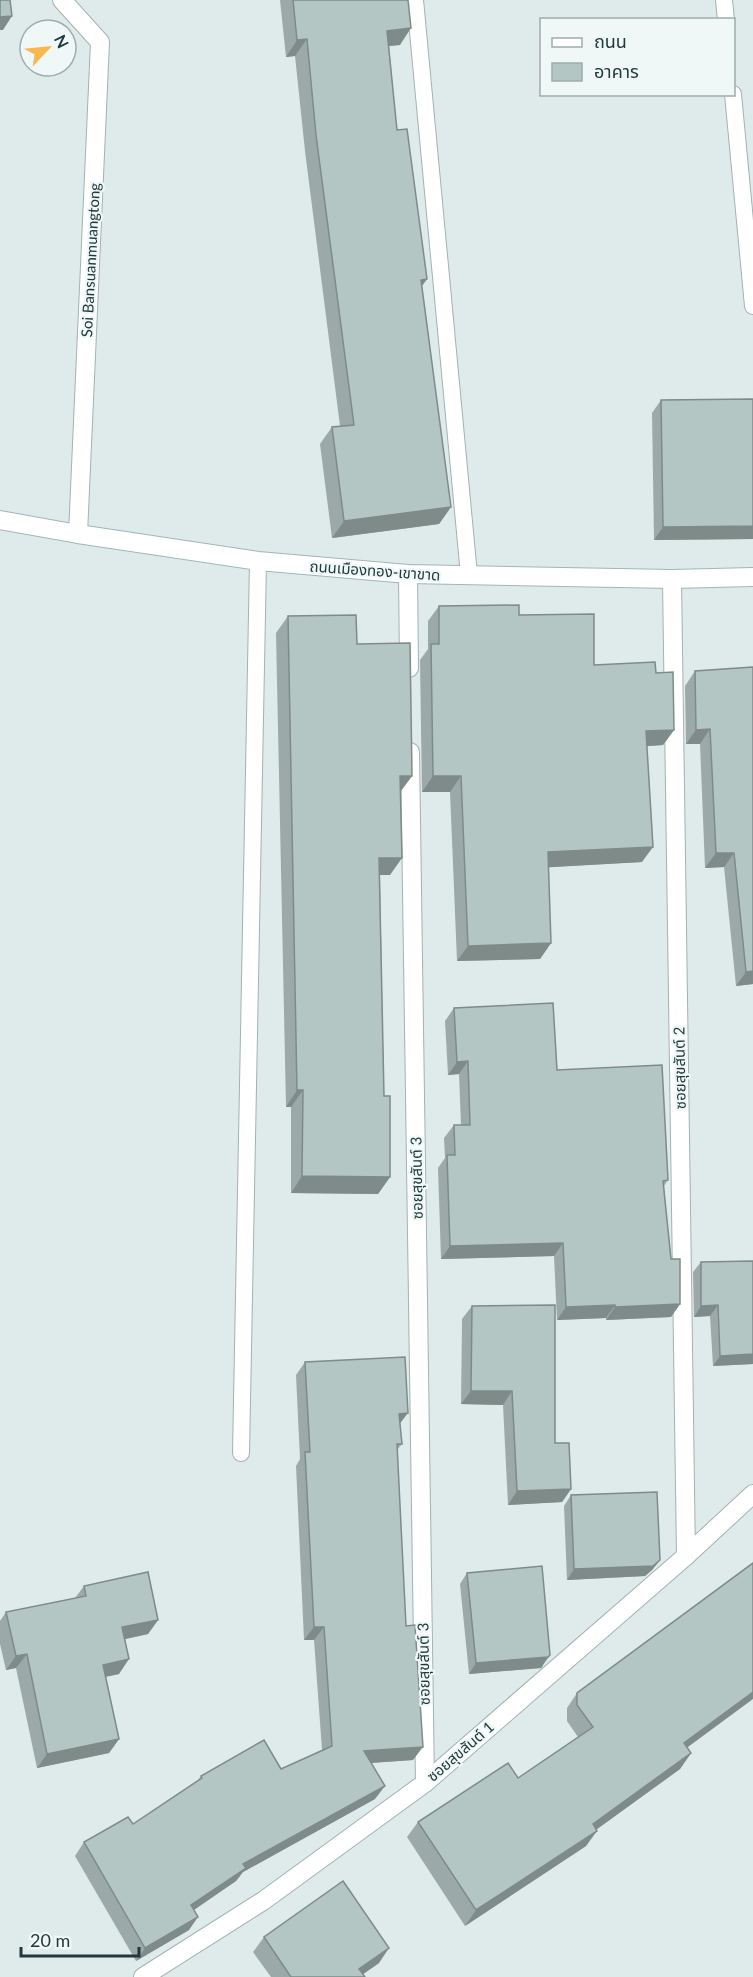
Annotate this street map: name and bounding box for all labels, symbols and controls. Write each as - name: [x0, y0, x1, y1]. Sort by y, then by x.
- north arrow: [18, 18, 78, 78]
- legend: [540, 18, 735, 96]
- text: ถนน: [594, 30, 627, 52]
- text: N: [51, 32, 73, 51]
- text: อาคาร: [594, 60, 639, 82]
- street label: Soi Bansuanmuangtong: [77, 182, 103, 338]
- street label: ถนนเมืองทอง-เขาขาด: [309, 556, 441, 584]
- street label: ซอยสุขสันต์ 2: [669, 1027, 690, 1109]
- street label: ซอยสุขสันต์ 3: [406, 1137, 427, 1219]
- street label: ซอยสุขสันต์ 3: [413, 1623, 434, 1705]
- street label: ซอยสุขสันต์ 1: [423, 1717, 498, 1786]
- scale bar: [21, 1920, 140, 1958]
- text: 20 m: [30, 1929, 70, 1951]

